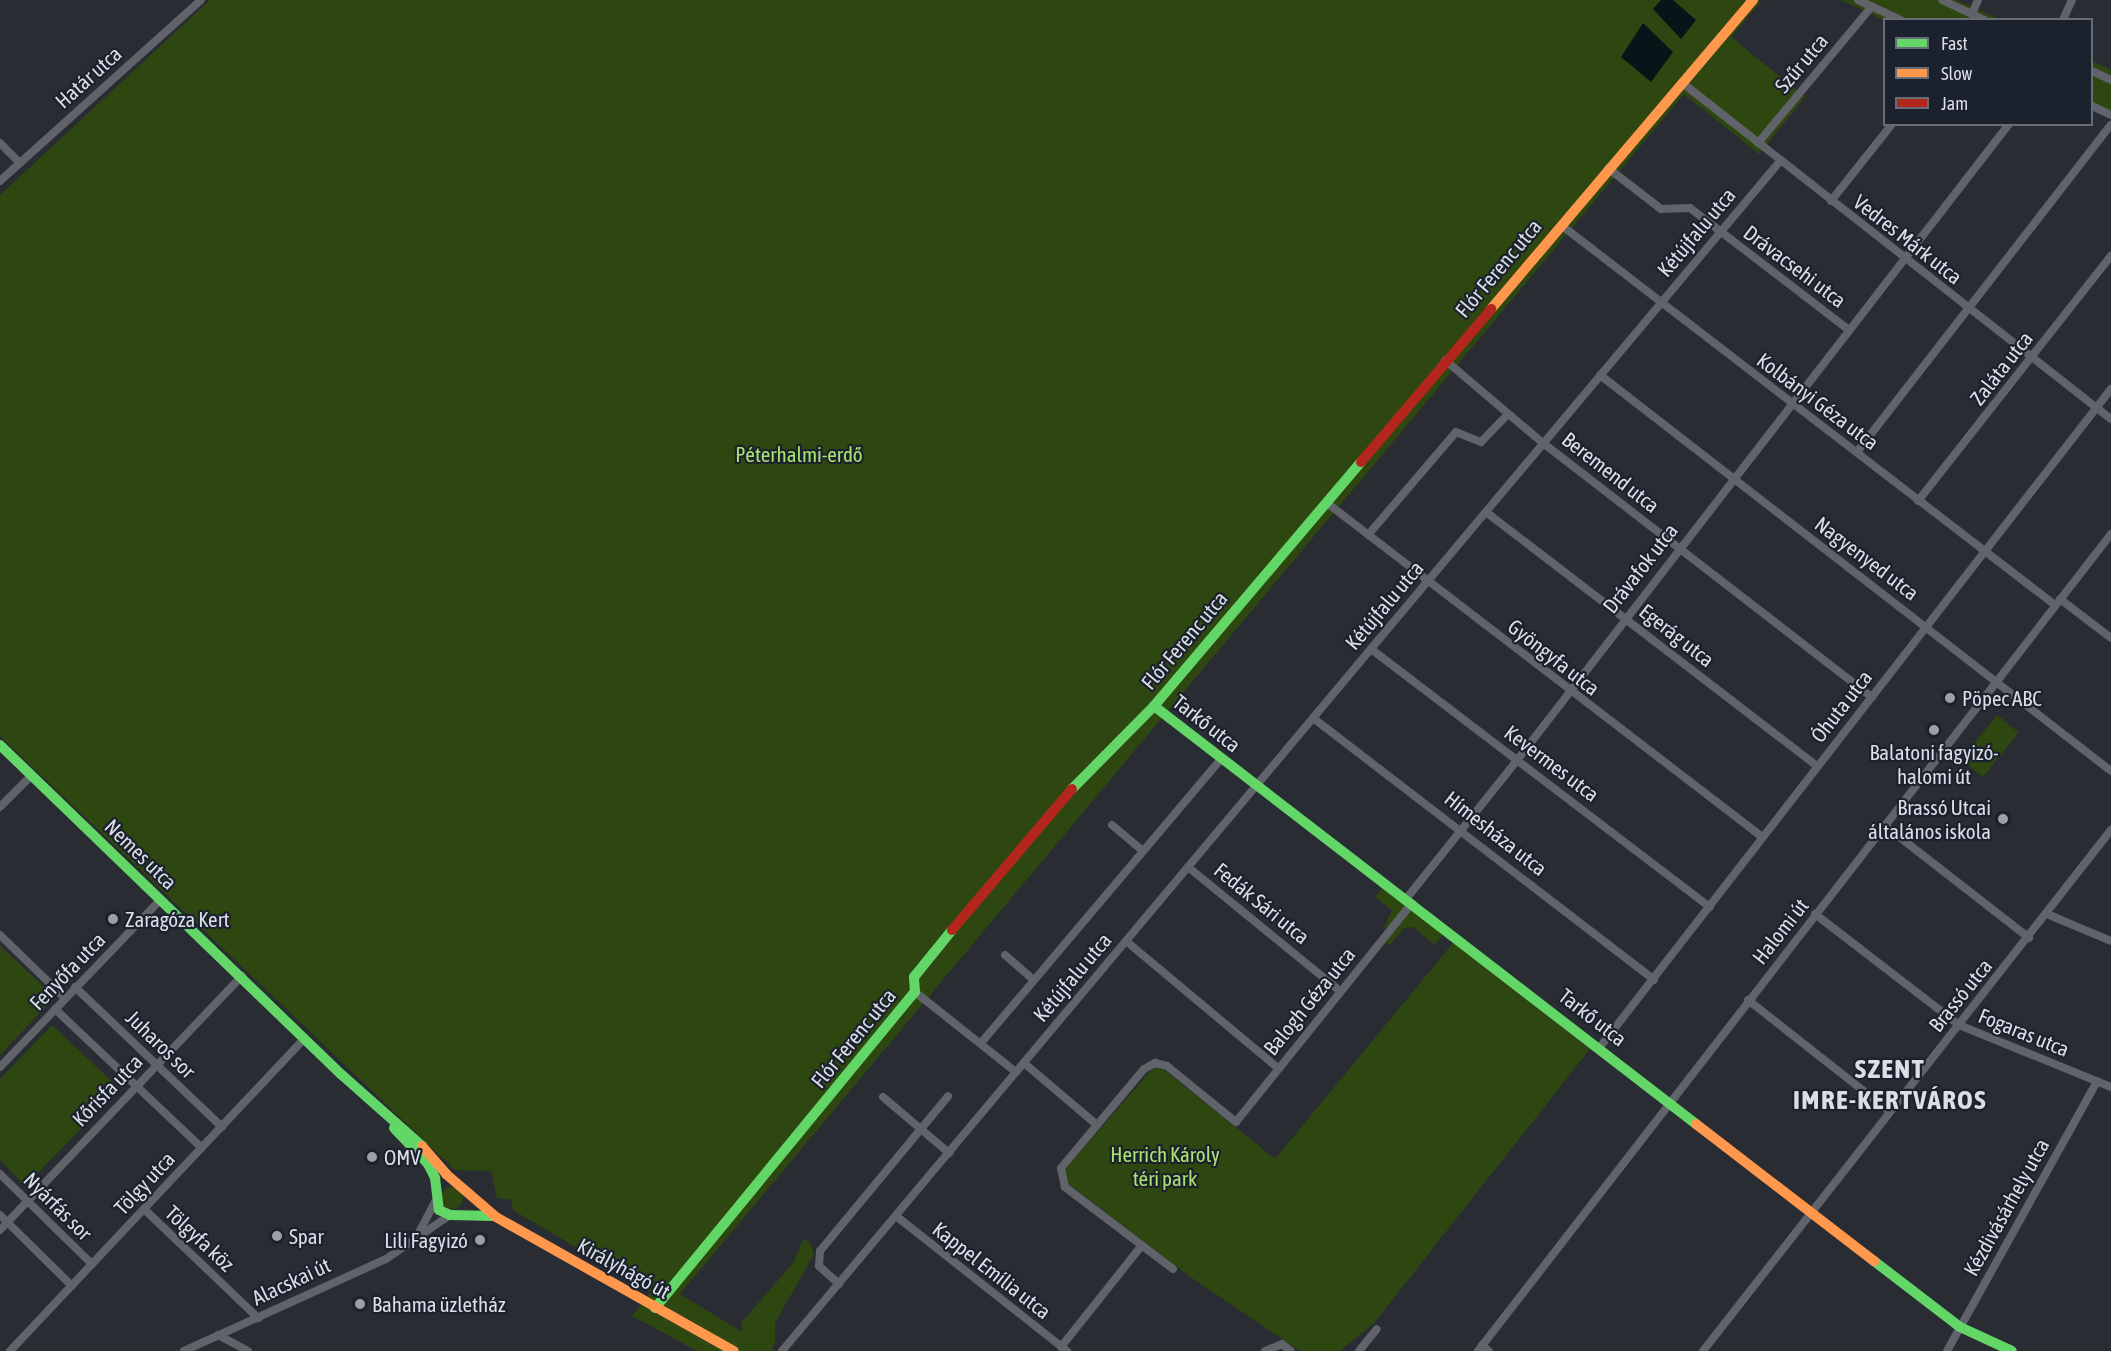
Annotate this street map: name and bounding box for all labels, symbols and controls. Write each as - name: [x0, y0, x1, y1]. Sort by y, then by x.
- legend: [1883, 18, 2093, 126]
- street label: Szűr utca: [1769, 28, 1833, 98]
- text: Fast: [1941, 33, 1968, 54]
- street label: Határ utca: [50, 41, 126, 113]
- text: Slow: [1941, 63, 1972, 84]
- text: Jam: [1941, 93, 1968, 114]
- street label: Kétújfalu utca: [1652, 183, 1740, 281]
- street label: Vedres Márk utca: [1849, 189, 1967, 289]
- street label: Flór Ferenc utca: [1450, 214, 1546, 322]
- street label: Drávacsehi utca: [1739, 219, 1851, 313]
- street label: Zaláta utca: [1964, 326, 2038, 410]
- street label: Kolbányi Géza utca: [1752, 347, 1884, 455]
- street label: Beremend utca: [1557, 426, 1665, 518]
- park label: Péterhalmi-erdő: [735, 441, 863, 467]
- street label: Nagyenyed utca: [1810, 511, 1924, 605]
- street label: Drávafok utca: [1597, 518, 1683, 618]
- street label: Kétújfalu utca: [1340, 556, 1428, 654]
- street label: Flór Ferenc utca: [1136, 586, 1232, 694]
- street label: Egerág utca: [1635, 598, 1719, 672]
- street label: Gyöngyfa utca: [1503, 613, 1605, 701]
- street label: Óhuta utca: [1805, 665, 1877, 747]
- place label: Pöpec ABC: [1962, 685, 2042, 711]
- street label: Tarkő utca: [1168, 689, 1246, 757]
- marker: Pöpec ABC: [1943, 691, 1957, 705]
- street label: Kevermes utca: [1500, 719, 1604, 807]
- marker: Balatoni fagyizó- halomi út: [1927, 723, 1941, 737]
- place label: Balatoni fagyizó- halomi út: [1869, 739, 1999, 789]
- street label: Hímesháza utca: [1440, 785, 1552, 881]
- place label: Brassó Utcai általános iskola: [1868, 794, 1991, 844]
- marker: Brassó Utcai általános iskola: [1996, 812, 2010, 826]
- street label: Nemes utca: [100, 814, 182, 894]
- street label: Fedák Sári utca: [1209, 857, 1315, 949]
- street label: Halomi út: [1747, 893, 1813, 969]
- place label: Zaragóza Kert: [125, 906, 230, 932]
- marker: Zaragóza Kert: [106, 912, 120, 926]
- street label: Fenyőfa utca: [24, 927, 110, 1015]
- street label: Kétújfalu utca: [1028, 928, 1116, 1026]
- street label: Balogh Géza utca: [1258, 942, 1360, 1060]
- street label: Brassó utca: [1923, 953, 1997, 1037]
- street label: Flór Ferenc utca: [805, 983, 901, 1093]
- street label: Tarkő utca: [1554, 983, 1632, 1051]
- street label: Fogaras utca: [1975, 1002, 2073, 1062]
- street label: Juharos sor: [121, 1005, 201, 1083]
- street label: Kőrisfa utca: [67, 1049, 147, 1131]
- district label: SZENT IMRE-KERTVÁROS: [1793, 1052, 1987, 1115]
- street label: Kézdivásárhely utca: [1958, 1134, 2054, 1280]
- park label: Herrich Károly téri park: [1110, 1141, 1220, 1191]
- place label: OMV: [384, 1144, 421, 1170]
- street label: Tölgy utca: [108, 1146, 180, 1220]
- marker: OMV: [365, 1150, 379, 1164]
- street label: Nyárfás sor: [19, 1167, 97, 1245]
- street label: Tölgyfa köz: [160, 1200, 240, 1276]
- street label: Kappel Emília utca: [928, 1216, 1056, 1324]
- place label: Spar: [289, 1223, 324, 1249]
- place label: Lili Fagyizó: [384, 1227, 468, 1253]
- marker: Spar: [270, 1229, 284, 1243]
- street label: Királyhágó út: [573, 1232, 675, 1304]
- marker: Lili Fagyizó: [473, 1233, 487, 1247]
- street label: Alacskai út: [248, 1252, 334, 1310]
- place label: Bahama üzletház: [372, 1291, 506, 1317]
- marker: Bahama üzletház: [353, 1297, 367, 1311]

